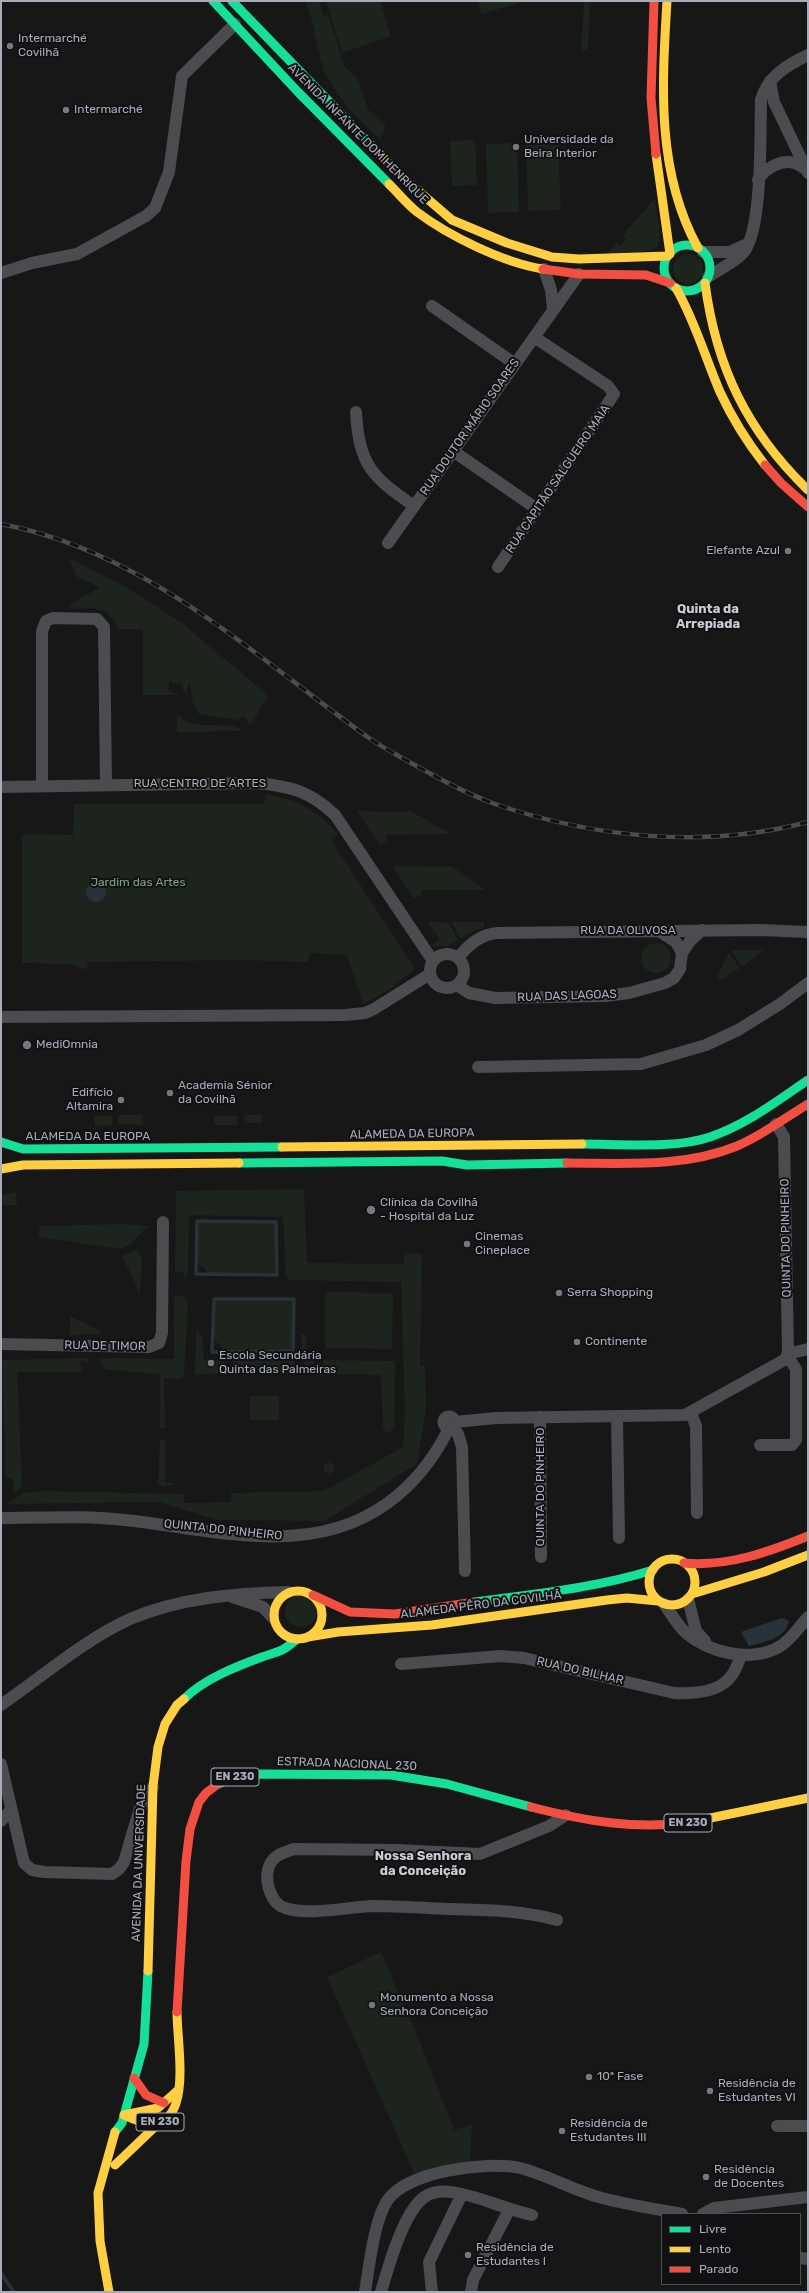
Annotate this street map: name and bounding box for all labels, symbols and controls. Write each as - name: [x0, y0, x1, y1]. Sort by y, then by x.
- place label: Intermarché Covilhã: [18, 32, 87, 60]
- marker: Intermarché Covilhã: [5, 41, 15, 51]
- street label: AVENIDA INFANTE DOM HENRIQUE: [285, 61, 431, 207]
- place label: Intermarché: [74, 103, 143, 117]
- marker: Intermarché: [61, 105, 71, 115]
- place label: Universidade da Beira Interior: [524, 133, 614, 161]
- marker: Universidade da Beira Interior: [511, 142, 521, 152]
- street label: RUA DOUTOR MÁRIO SOARES: [417, 356, 523, 498]
- street label: RUA CAPITÃO SALGUEIRO MAIA: [503, 402, 613, 556]
- place label: Elefante Azul: [706, 544, 780, 558]
- marker: Elefante Azul: [783, 546, 793, 556]
- district label: Quinta da Arrepiada: [676, 601, 740, 632]
- street label: RUA CENTRO DE ARTES: [134, 777, 266, 791]
- park label: Jardim das Artes: [90, 876, 186, 890]
- street label: RUA DA OLIVOSA: [580, 924, 676, 938]
- street label: RUA DAS LAGOAS: [517, 987, 617, 1005]
- place label: MediOmnia: [36, 1038, 98, 1052]
- marker: MediOmnia: [21, 1039, 33, 1051]
- place label: Academia Sénior da Covilhã: [178, 1079, 272, 1107]
- place label: Edifício Altamira: [66, 1086, 113, 1114]
- marker: Academia Sénior da Covilhã: [165, 1088, 175, 1098]
- marker: Edifício Altamira: [116, 1095, 126, 1105]
- street label: ALAMEDA DA EUROPA: [350, 1126, 474, 1142]
- street label: ALAMEDA DA EUROPA: [26, 1130, 150, 1144]
- street label: QUINTA DO PINHEIRO: [778, 1178, 794, 1298]
- place label: Clínica da Covilhã - Hospital da Luz: [380, 1196, 478, 1224]
- marker: Clínica da Covilhã - Hospital da Luz: [365, 1204, 377, 1216]
- place label: Cinemas Cineplace: [475, 1230, 530, 1258]
- marker: Cinemas Cineplace: [462, 1239, 472, 1249]
- place label: Serra Shopping: [567, 1286, 653, 1300]
- marker: Serra Shopping: [554, 1288, 564, 1298]
- place label: Continente: [585, 1335, 647, 1349]
- marker: Continente: [572, 1337, 582, 1347]
- street label: RUA DE TIMOR: [64, 1338, 146, 1354]
- place label: Escola Secundária Quinta das Palmeiras: [219, 1349, 336, 1377]
- marker: Escola Secundária Quinta das Palmeiras: [206, 1358, 216, 1368]
- street label: QUINTA DO PINHEIRO: [534, 1428, 548, 1546]
- street label: QUINTA DO PINHEIRO: [163, 1517, 283, 1543]
- street label: ALAMEDA PÊRO DA COVILHÃ: [400, 1588, 562, 1622]
- street label: RUA DO BILHAR: [535, 1654, 625, 1688]
- street label: ESTRADA NACIONAL 230: [277, 1754, 417, 1774]
- road number: EN 230: [211, 1768, 259, 1786]
- street label: AVENIDA DA UNIVERSIDADE: [129, 1784, 149, 1942]
- road number: EN 230: [664, 1814, 712, 1832]
- district label: Nossa Senhora da Conceição: [375, 1848, 471, 1879]
- place label: Monumento a Nossa Senhora Conceição: [380, 1991, 494, 2019]
- marker: Monumento a Nossa Senhora Conceição: [367, 2000, 377, 2010]
- place label: 10ª Fase: [597, 2070, 643, 2084]
- marker: 10ª Fase: [584, 2072, 594, 2082]
- place label: Residência de Estudantes VI: [718, 2077, 796, 2105]
- marker: Residência de Estudantes VI: [705, 2086, 715, 2096]
- road number: EN 230: [136, 2113, 184, 2131]
- place label: Residência de Estudantes III: [570, 2117, 648, 2145]
- marker: Residência de Estudantes III: [557, 2126, 567, 2136]
- place label: Residência de Docentes: [714, 2163, 784, 2191]
- marker: Residência de Docentes: [701, 2172, 711, 2182]
- legend: [661, 2213, 801, 2285]
- text: Livre: [699, 2222, 726, 2236]
- place label: Residência de Estudantes I: [476, 2241, 554, 2269]
- text: Lento: [699, 2242, 731, 2256]
- marker: Residência de Estudantes I: [463, 2250, 473, 2260]
- text: Parado: [699, 2262, 738, 2276]

